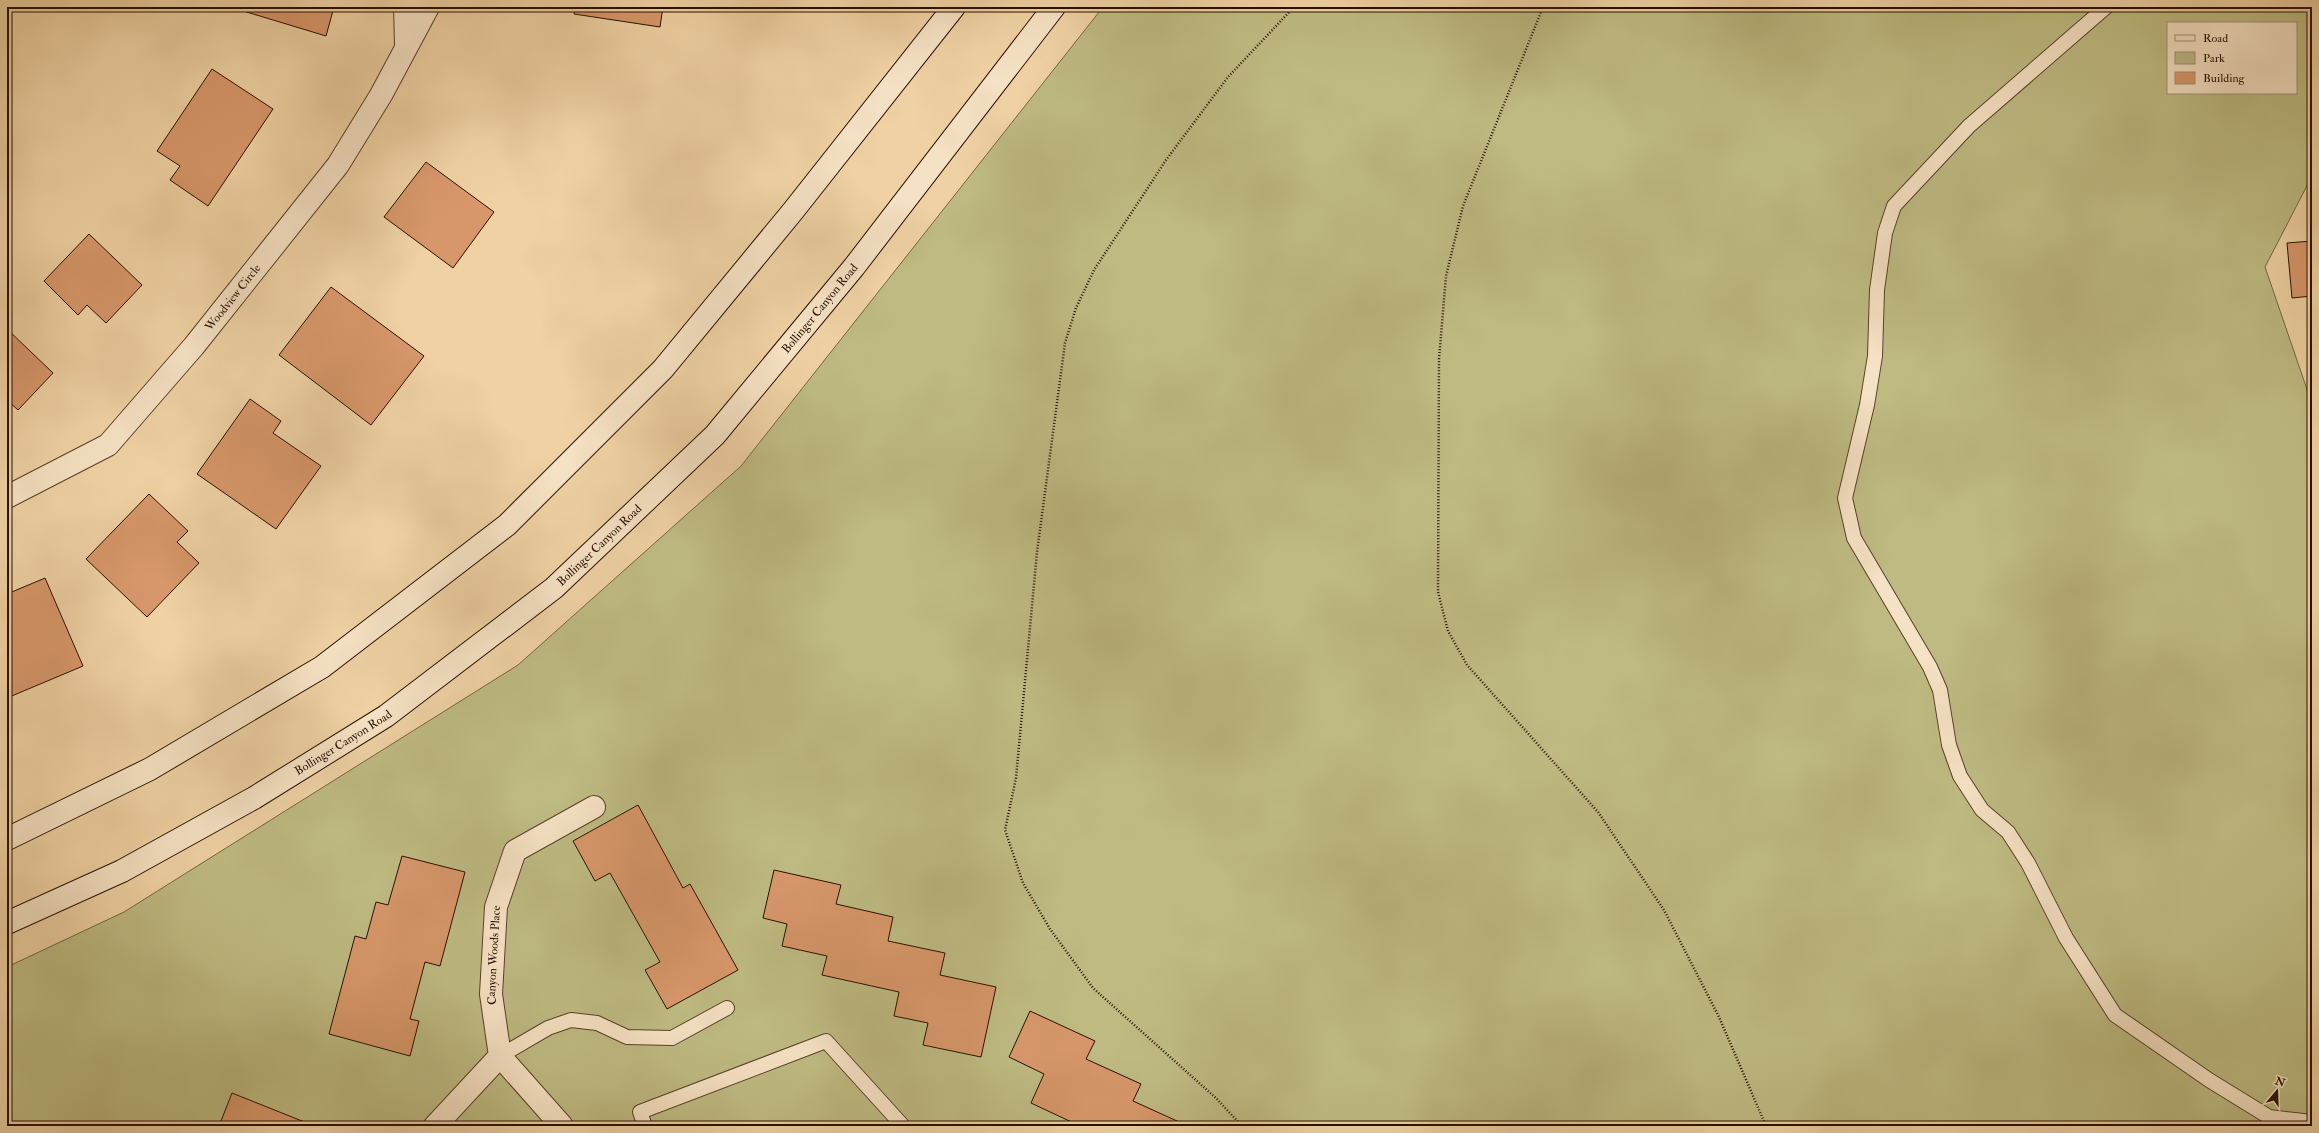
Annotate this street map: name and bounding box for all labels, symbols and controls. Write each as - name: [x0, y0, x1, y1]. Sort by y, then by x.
- legend: [2167, 22, 2297, 94]
- text: Road: [2203, 31, 2228, 46]
- text: Park: [2203, 51, 2225, 66]
- text: Building: [2203, 71, 2246, 86]
- street label: Woodview Circle: [201, 261, 264, 335]
- street label: Bollinger Canyon Road: [779, 261, 862, 357]
- street label: Bollinger Canyon Road: [554, 501, 645, 589]
- street label: Bollinger Canyon Road: [292, 707, 395, 779]
- street label: Canyon Woods Place: [484, 905, 504, 1006]
- north arrow: [2257, 1071, 2297, 1111]
- text: N: [2272, 1074, 2288, 1090]

